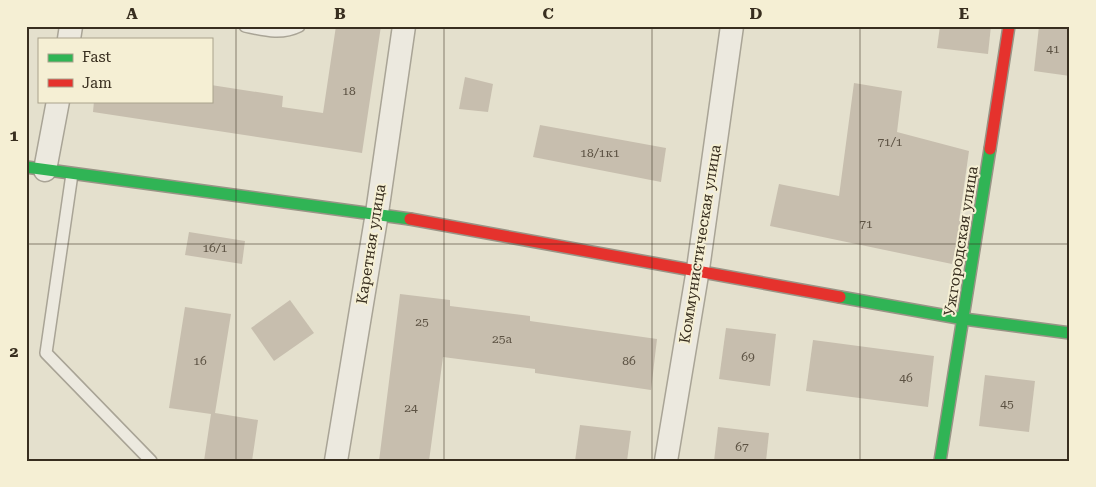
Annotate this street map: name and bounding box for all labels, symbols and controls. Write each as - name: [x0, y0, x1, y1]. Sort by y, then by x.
- text: A: [126, 4, 138, 23]
- text: B: [334, 4, 346, 23]
- text: C: [542, 4, 554, 23]
- text: D: [750, 4, 763, 23]
- text: E: [959, 4, 969, 23]
- legend: [38, 38, 212, 102]
- house number: 41: [1046, 42, 1060, 56]
- text: Fast: [82, 48, 112, 66]
- text: Jam: [82, 74, 112, 92]
- house number: 18: [342, 84, 356, 98]
- text: 1: [10, 126, 19, 145]
- house number: 71/1: [877, 135, 903, 149]
- street label: Коммунистическая улица: [675, 143, 725, 345]
- house number: 18/1к1: [580, 146, 620, 160]
- street label: Ужгородская улица: [940, 165, 982, 317]
- street label: Каретная улица: [353, 183, 389, 305]
- house number: 71: [859, 217, 873, 231]
- house number: 16/1: [202, 241, 228, 255]
- house number: 25: [415, 315, 429, 329]
- house number: 25а: [492, 332, 512, 346]
- text: 2: [10, 342, 19, 361]
- house number: 69: [741, 350, 755, 364]
- house number: 16: [193, 354, 207, 368]
- house number: 86: [622, 354, 636, 368]
- house number: 46: [899, 371, 913, 385]
- house number: 45: [1000, 397, 1014, 411]
- house number: 24: [404, 401, 418, 415]
- house number: 67: [735, 440, 749, 454]

